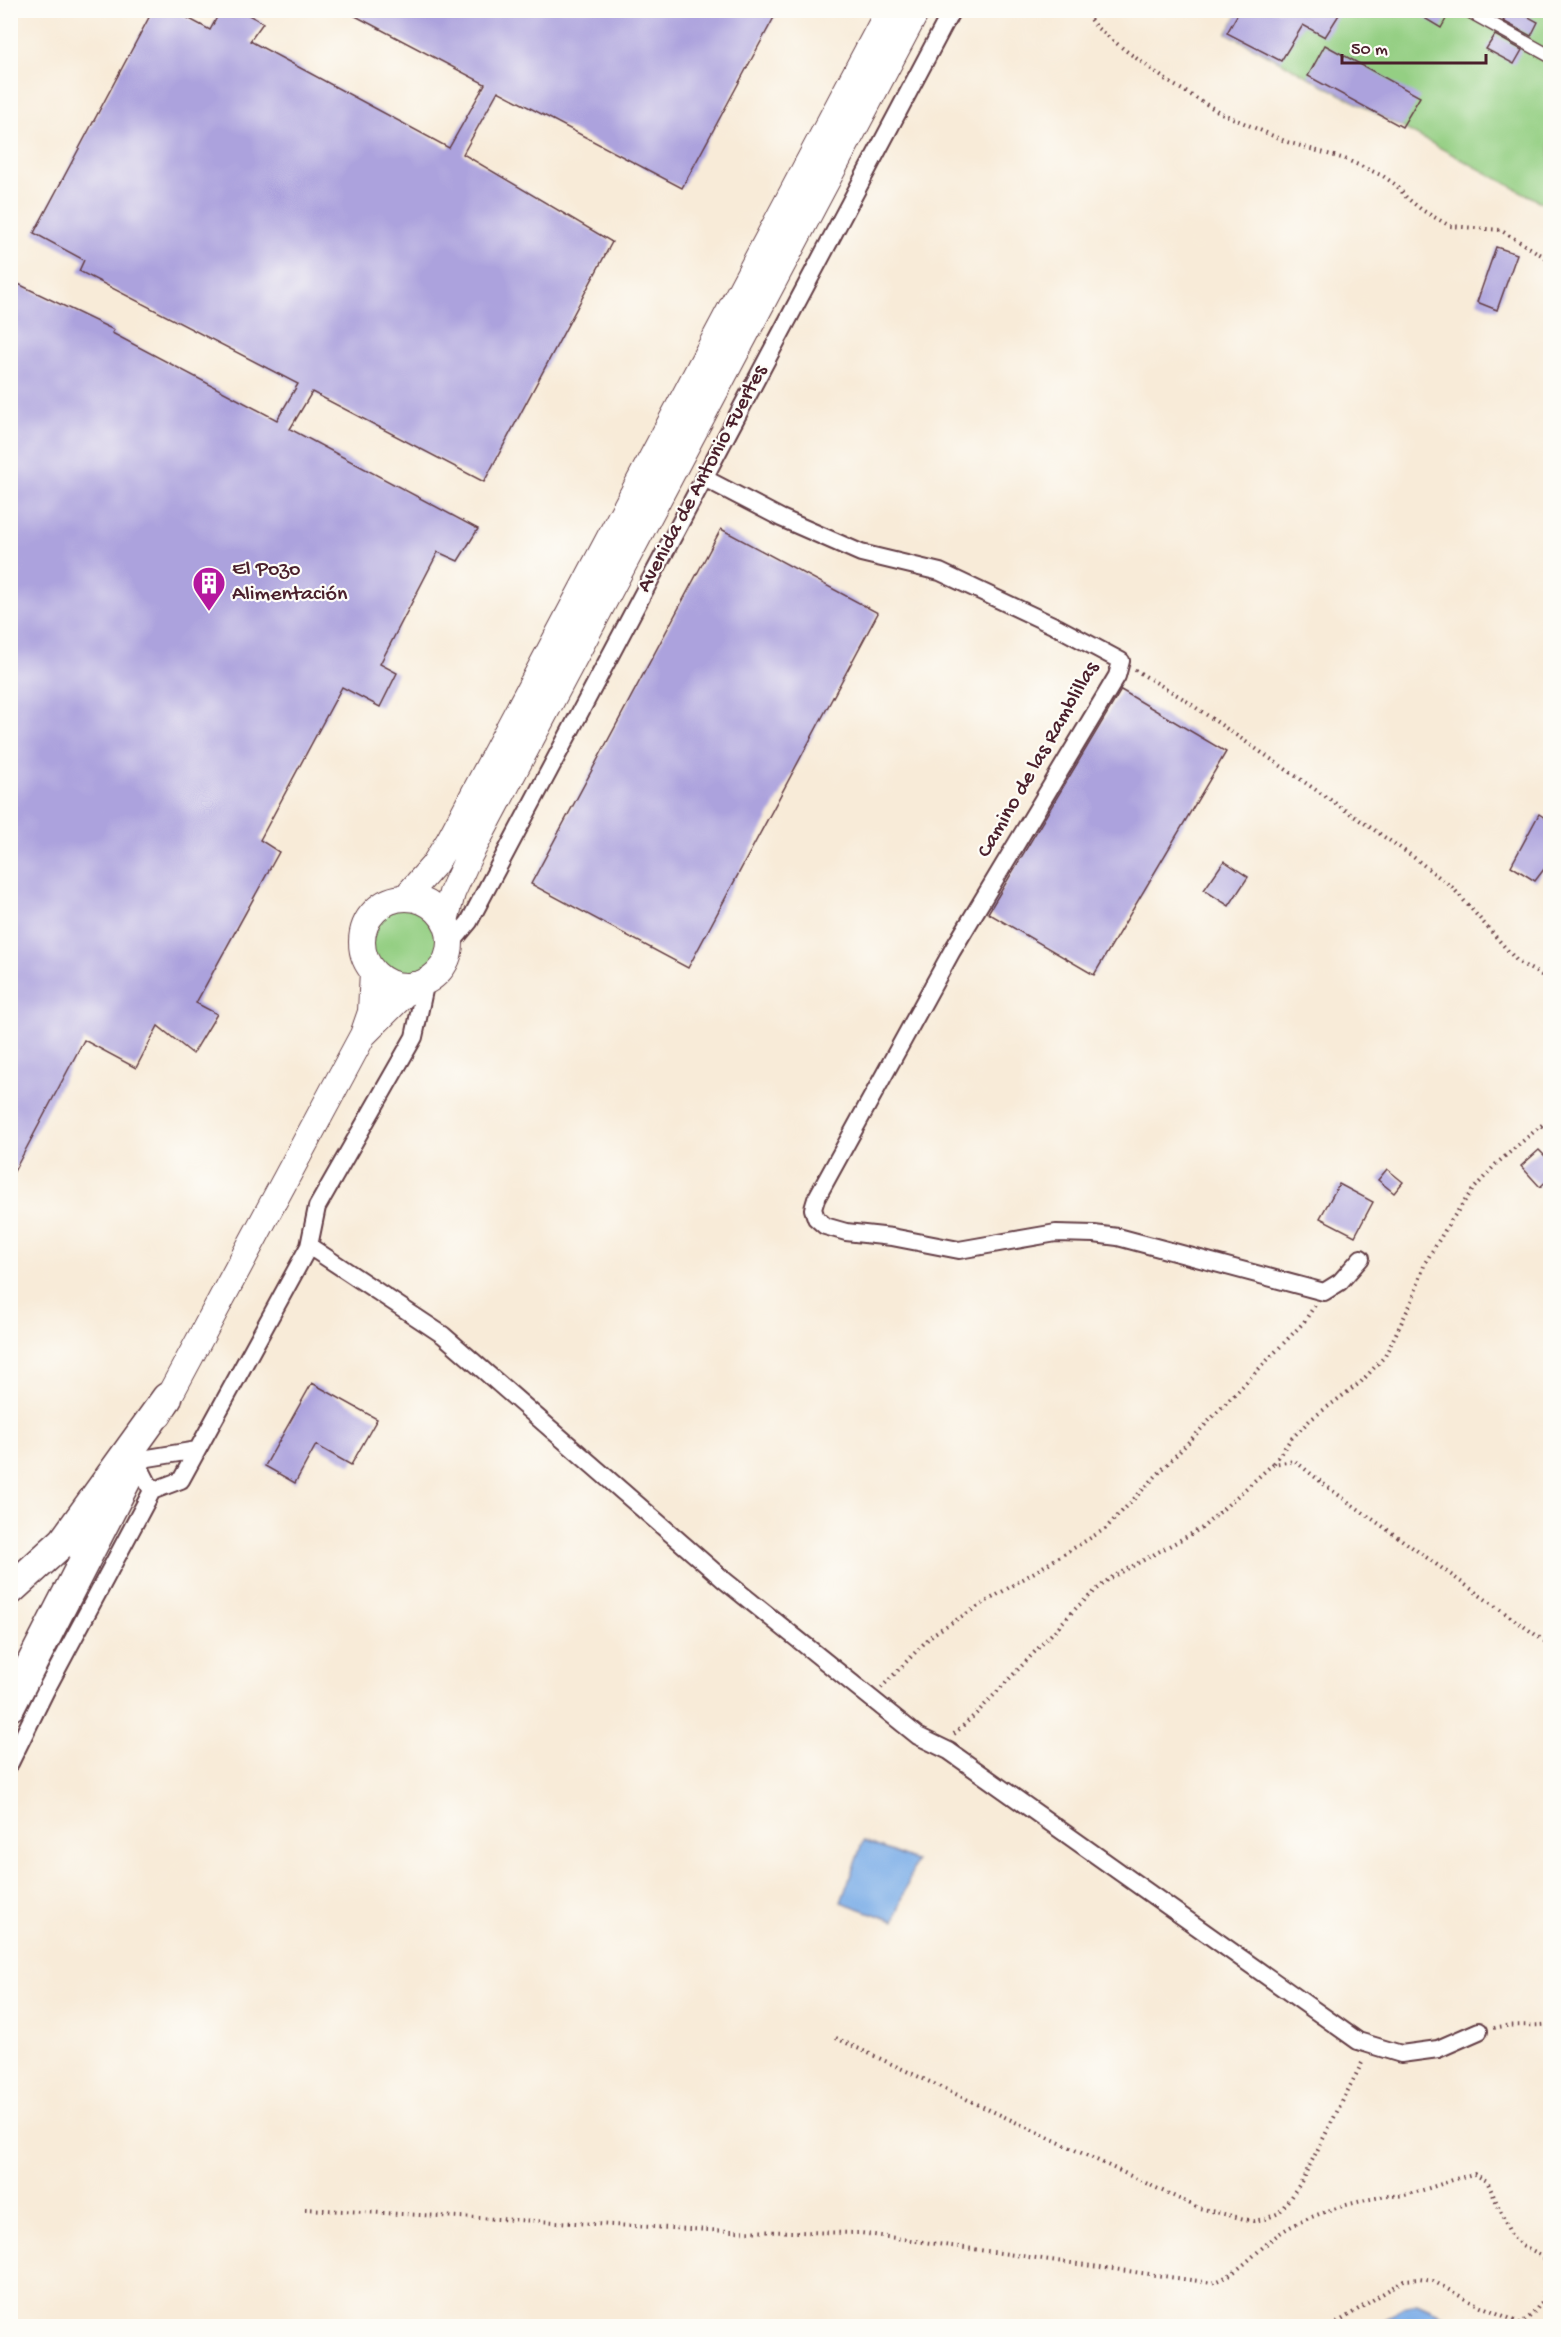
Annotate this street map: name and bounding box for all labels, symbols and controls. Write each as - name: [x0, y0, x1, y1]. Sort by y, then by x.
- scale bar: [1342, 27, 1486, 65]
- text: 50 m: [1351, 40, 1388, 61]
- street label: Avenida de Antonio Fuertes: [632, 360, 774, 597]
- place label: El Pozo Alimentación: [232, 557, 348, 608]
- building icon: El Pozo Alimentación: [191, 565, 227, 612]
- street label: Camino de las Ramblillas: [972, 657, 1106, 863]

